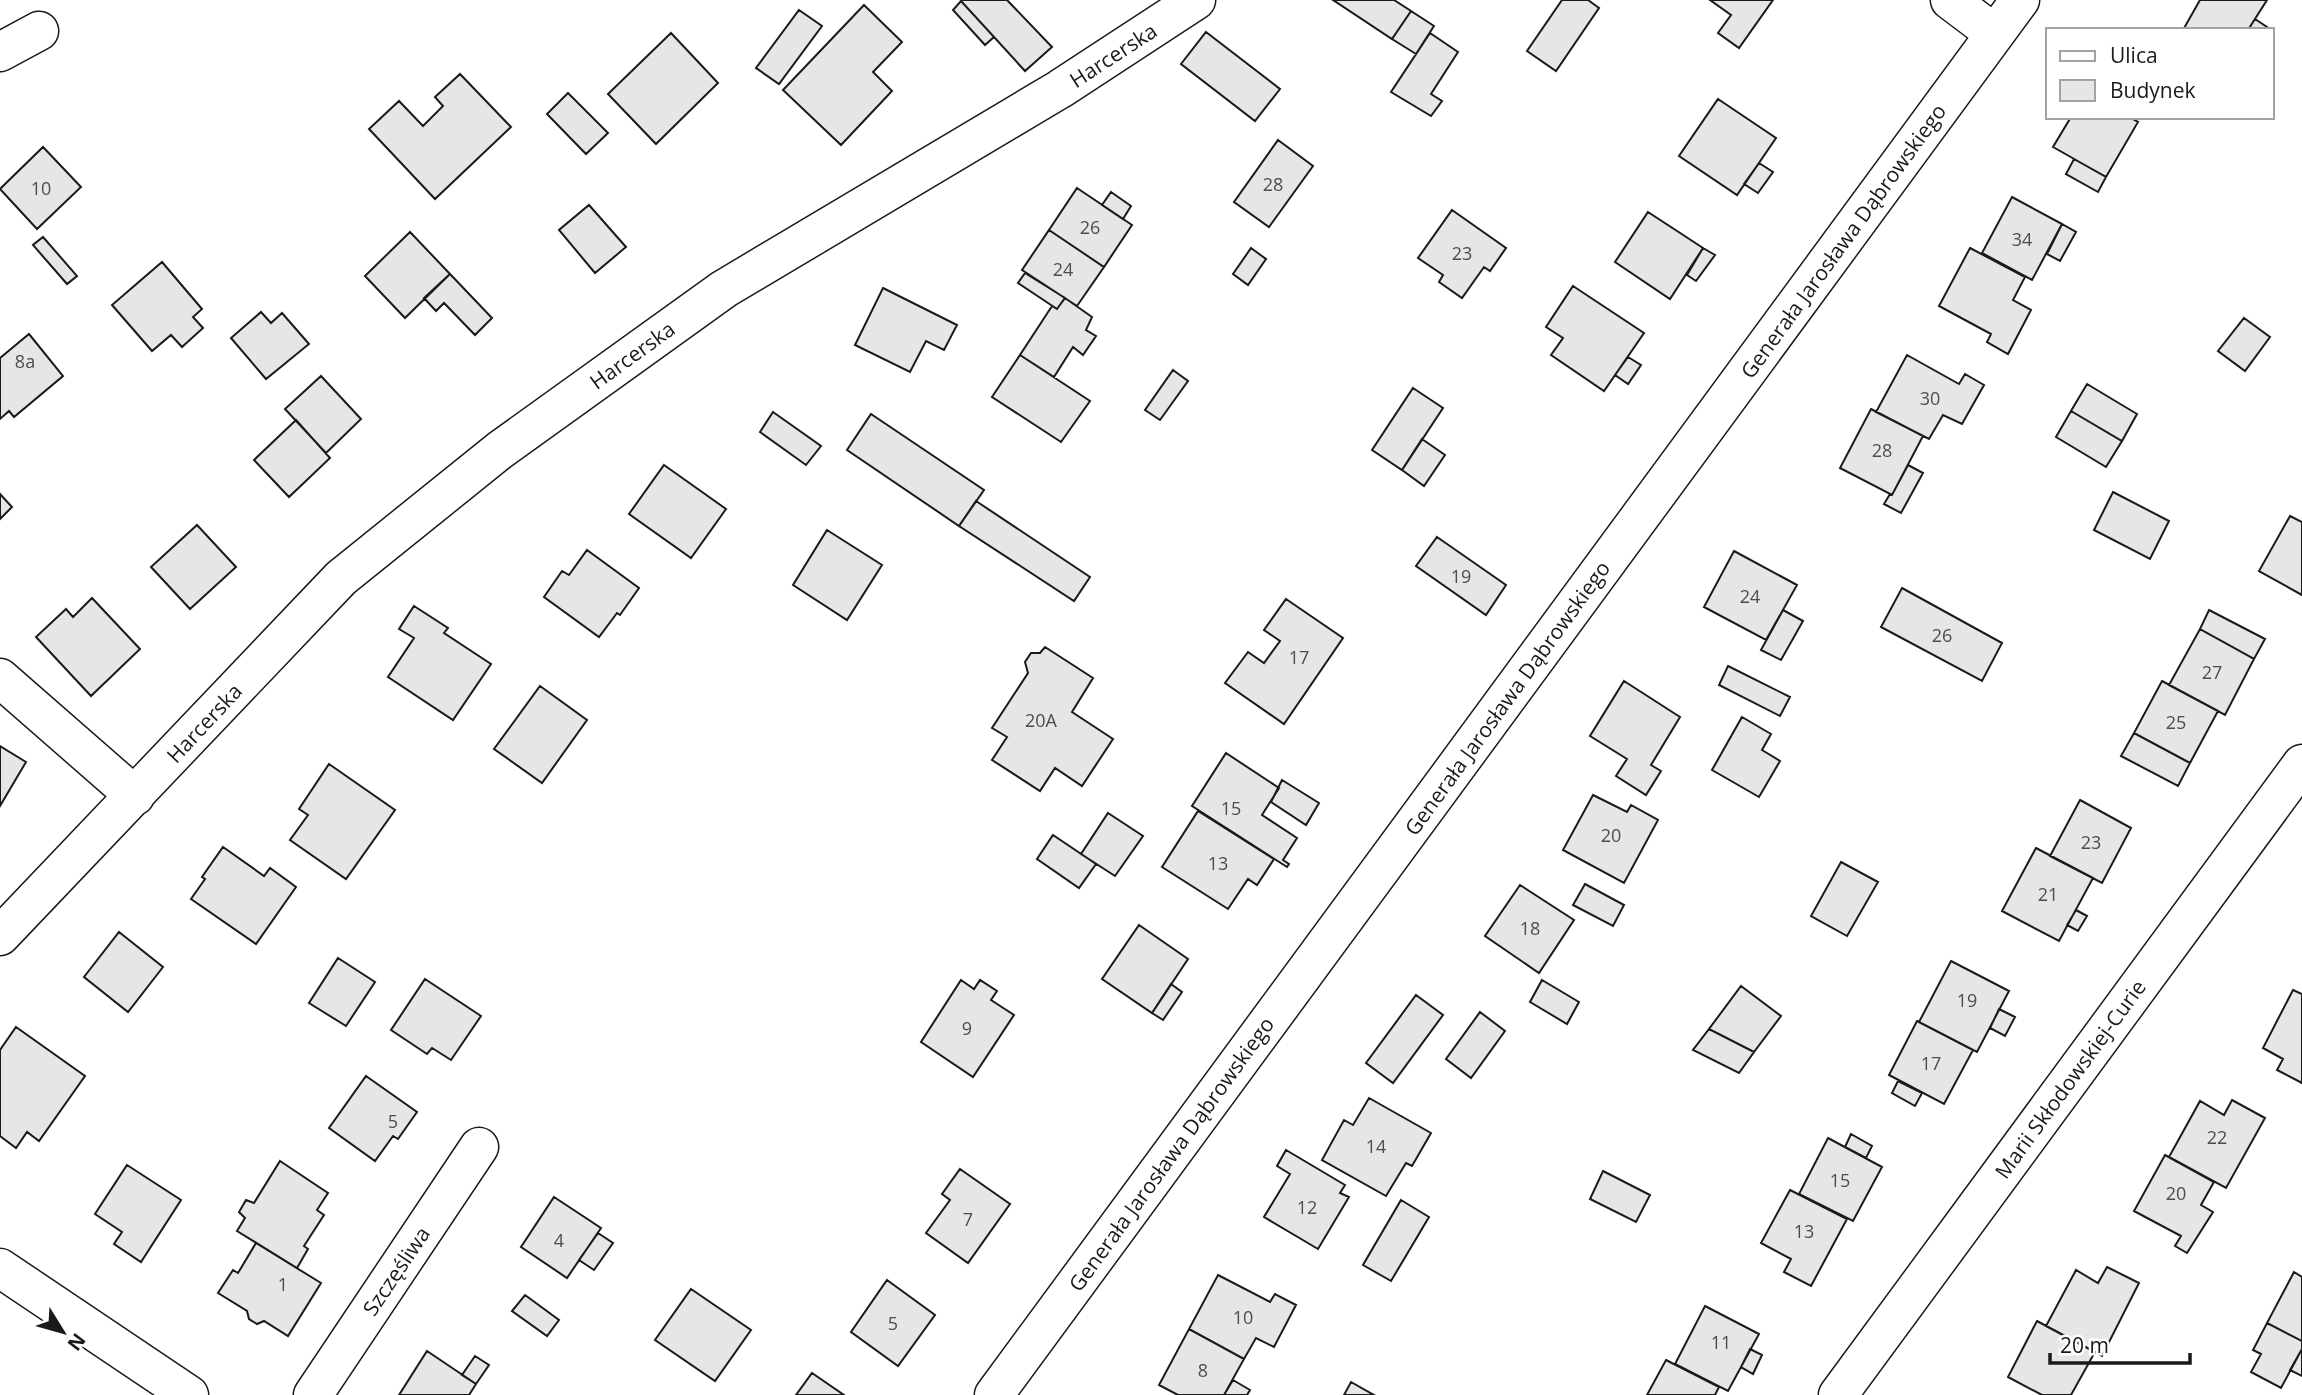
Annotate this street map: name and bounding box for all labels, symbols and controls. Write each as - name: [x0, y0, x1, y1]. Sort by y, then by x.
- street label: Harcerska: [1064, 16, 1162, 94]
- legend: [2046, 28, 2274, 119]
- text: Ulica: [2110, 41, 2158, 69]
- text: Budynek: [2110, 76, 2196, 104]
- street label: Generała Jarosława Dąbrowskiego: [1734, 98, 1952, 384]
- house number: 28: [1263, 172, 1283, 196]
- house number: 10: [31, 176, 51, 200]
- house number: 26: [1080, 215, 1100, 239]
- house number: 34: [2012, 227, 2032, 251]
- house number: 23: [1452, 241, 1472, 265]
- house number: 24: [1053, 257, 1073, 281]
- street label: Harcerska: [584, 315, 680, 395]
- house number: 8a: [15, 349, 35, 373]
- house number: 30: [1920, 386, 1940, 410]
- house number: 28: [1872, 438, 1892, 462]
- street label: Generała Jarosława Dąbrowskiego: [1398, 555, 1616, 841]
- house number: 19: [1451, 564, 1471, 588]
- house number: 24: [1740, 584, 1760, 608]
- house number: 26: [1932, 623, 1952, 647]
- house number: 17: [1289, 645, 1309, 669]
- house number: 27: [2202, 660, 2222, 684]
- street label: Harcerska: [160, 677, 248, 769]
- house number: 20A: [1025, 708, 1058, 732]
- house number: 25: [2166, 710, 2186, 734]
- house number: 15: [1221, 796, 1241, 820]
- house number: 20: [1601, 823, 1621, 847]
- house number: 23: [2081, 830, 2101, 854]
- house number: 13: [1208, 851, 1228, 875]
- house number: 21: [2038, 882, 2058, 906]
- house number: 18: [1520, 916, 1540, 940]
- street label: Marii Skłodowskiej-Curie: [1988, 974, 2152, 1184]
- house number: 19: [1957, 988, 1977, 1012]
- street label: Generała Jarosława Dąbrowskiego: [1062, 1011, 1280, 1297]
- house number: 9: [962, 1016, 972, 1040]
- house number: 17: [1921, 1051, 1941, 1075]
- house number: 5: [388, 1109, 398, 1133]
- house number: 22: [2207, 1125, 2227, 1149]
- house number: 14: [1366, 1134, 1386, 1158]
- house number: 15: [1830, 1168, 1850, 1192]
- house number: 20: [2166, 1181, 2186, 1205]
- house number: 12: [1297, 1195, 1317, 1219]
- house number: 7: [963, 1207, 973, 1231]
- house number: 13: [1794, 1219, 1814, 1243]
- street label: Szczęśliwa: [356, 1221, 436, 1321]
- house number: 4: [554, 1228, 564, 1252]
- house number: 1: [278, 1272, 288, 1296]
- north arrow: [28, 1297, 98, 1367]
- house number: 10: [1233, 1305, 1253, 1329]
- house number: 5: [888, 1311, 898, 1335]
- scale bar: [2050, 1322, 2190, 1366]
- text: N: [62, 1328, 92, 1356]
- house number: 11: [1711, 1330, 1731, 1354]
- text: 20 m: [2060, 1331, 2109, 1359]
- house number: 8: [1198, 1358, 1208, 1382]

